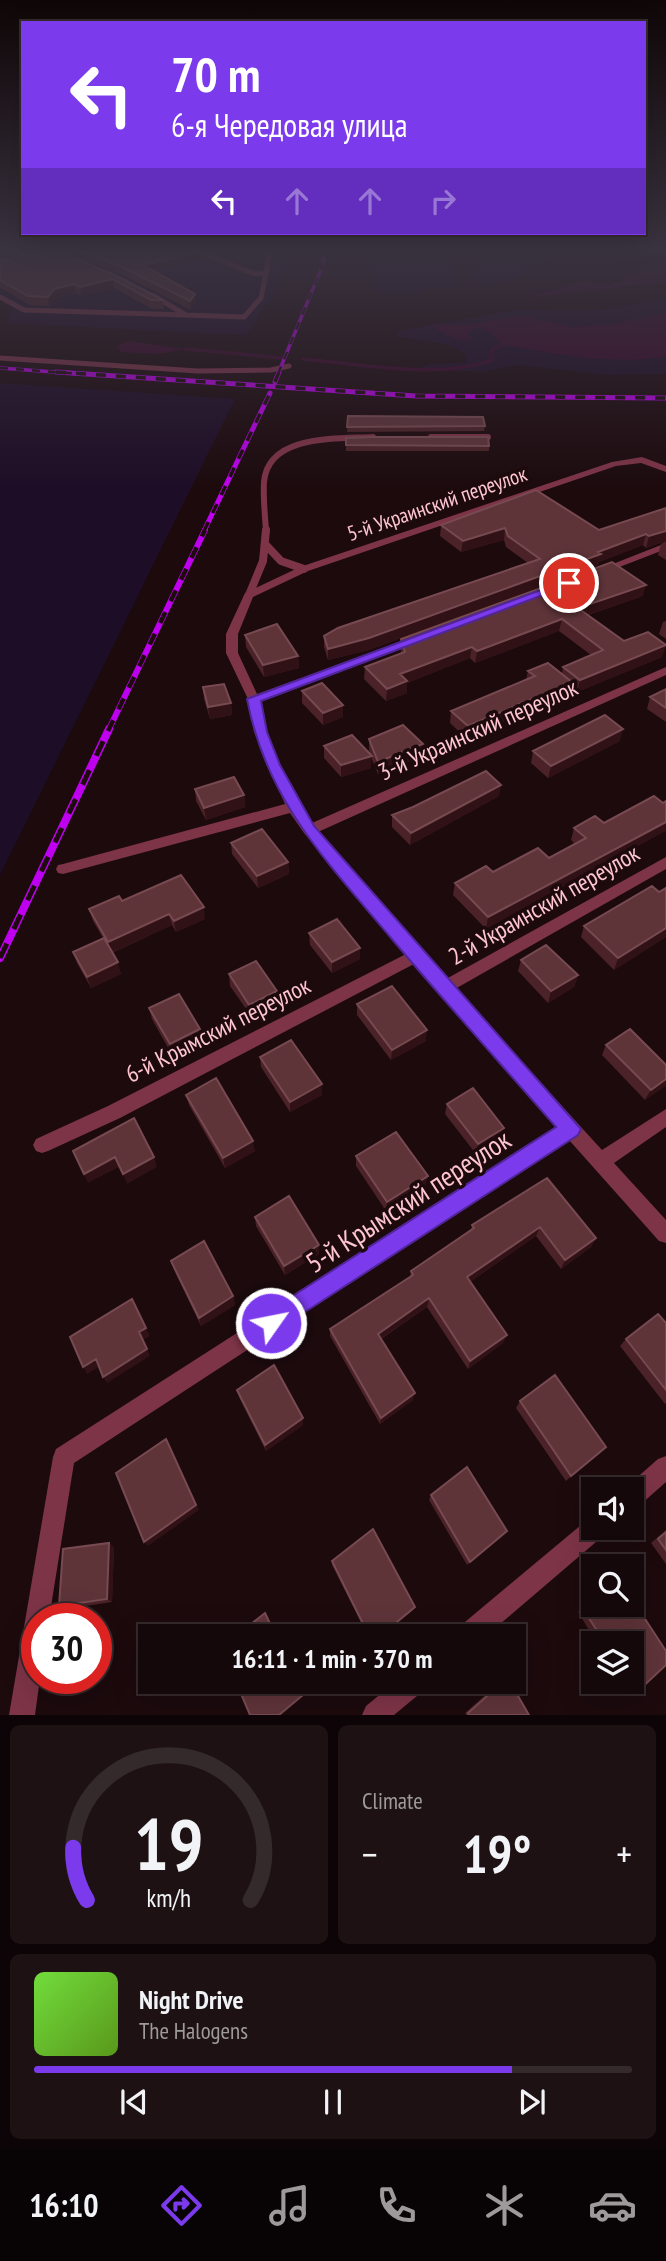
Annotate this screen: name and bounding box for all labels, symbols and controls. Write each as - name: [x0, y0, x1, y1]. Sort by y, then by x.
- text: 70 m: [171, 42, 260, 106]
- icon: left: [56, 49, 147, 140]
- text: 6-я Чередовая улица: [171, 104, 408, 146]
- icon: left: [205, 182, 243, 220]
- icon: ahead: [278, 182, 316, 220]
- icon: ahead: [351, 182, 389, 220]
- icon: right: [424, 182, 462, 220]
- street label: 5-й Украинский переулок: [343, 460, 530, 547]
- pin: [539, 553, 599, 613]
- icon: arrive: [550, 564, 588, 602]
- street label: 3-й Украинский переулок: [373, 671, 583, 787]
- street label: 2-й Украинский переулок: [443, 837, 645, 972]
- street label: 6-й Крымский переулок: [120, 969, 316, 1090]
- street label: 5-й Крымский переулок: [298, 1120, 517, 1281]
- position arrow: [234, 1286, 308, 1360]
- map controls: [581, 1477, 644, 1694]
- button: sound: [581, 1477, 644, 1540]
- button: search: [581, 1554, 644, 1617]
- speed limit sign: 30: [21, 1603, 112, 1694]
- button: layers: [581, 1631, 644, 1694]
- text: 16:11 · 1 min · 370 m: [232, 1642, 432, 1675]
- text: Climate: [362, 1786, 423, 1815]
- text: 19: [134, 1797, 204, 1891]
- text: 19°: [463, 1820, 531, 1887]
- text: −: [362, 1829, 378, 1878]
- text: +: [616, 1829, 632, 1878]
- text: km/h: [147, 1882, 191, 1914]
- text: Night Drive: [139, 1983, 244, 2016]
- text: The Halogens: [139, 2016, 248, 2045]
- icon: previous: [115, 2083, 153, 2121]
- icon: pause: [314, 2083, 352, 2121]
- icon: next: [513, 2083, 551, 2121]
- icon: directions: [157, 2181, 206, 2230]
- icon: music: [265, 2181, 314, 2230]
- icon: phone: [372, 2181, 421, 2230]
- icon: climate: [480, 2181, 529, 2230]
- icon: car: [588, 2181, 637, 2230]
- text: 16:10: [29, 2184, 99, 2226]

